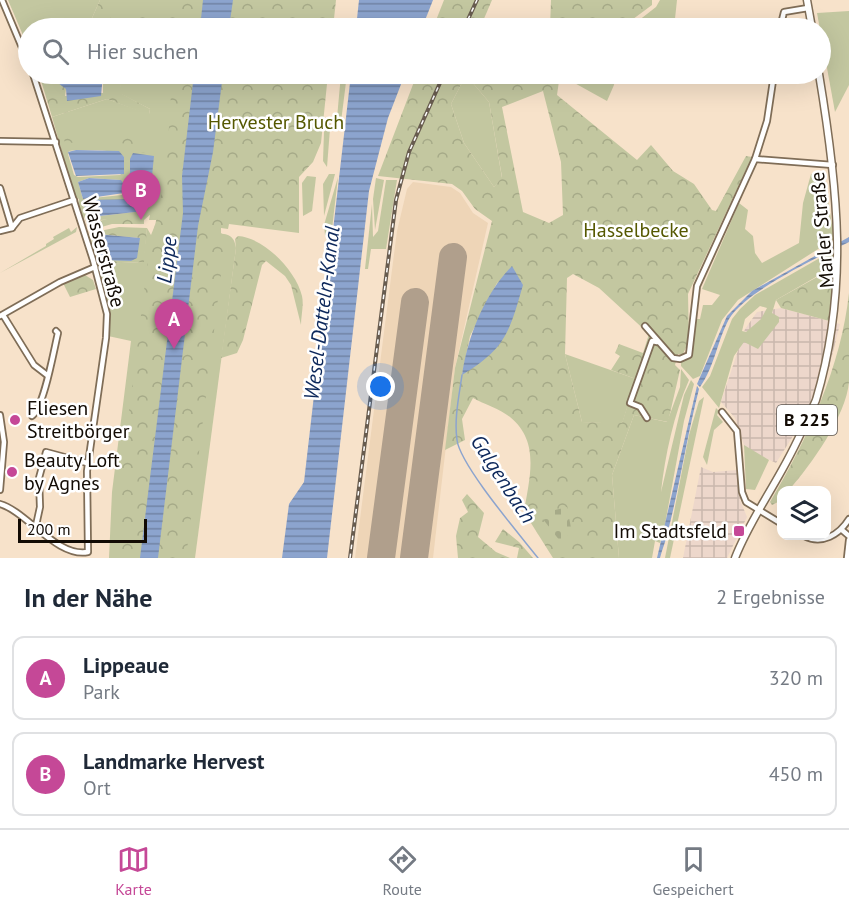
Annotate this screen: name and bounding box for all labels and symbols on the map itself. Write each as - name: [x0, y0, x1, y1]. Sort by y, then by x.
- park label: Hervester Bruch: [208, 109, 344, 135]
- pin: B: [122, 170, 160, 220]
- street label: Marler Straße: [804, 171, 840, 289]
- street label: Wasserstraße: [77, 194, 131, 310]
- park label: Hasselbecke: [583, 217, 689, 243]
- water label: Wesel-Datteln-Kanal: [297, 224, 346, 402]
- water label: Lippe: [150, 235, 183, 285]
- pin: A: [154, 300, 194, 349]
- your location: [366, 372, 395, 401]
- place label: Fliesen Streitbörger: [27, 395, 130, 444]
- road number: B 225: [777, 405, 837, 435]
- marker: Fliesen Streitbörger: [8, 413, 22, 427]
- water label: Galgenbach: [465, 429, 542, 528]
- place label: Beauty Loft by Agnes: [24, 447, 120, 496]
- marker: Beauty Loft by Agnes: [5, 465, 19, 479]
- scale bar: [18, 516, 147, 544]
- place label: Im Stadtsfeld: [613, 518, 727, 544]
- marker: Im Stadtsfeld: [732, 524, 746, 538]

